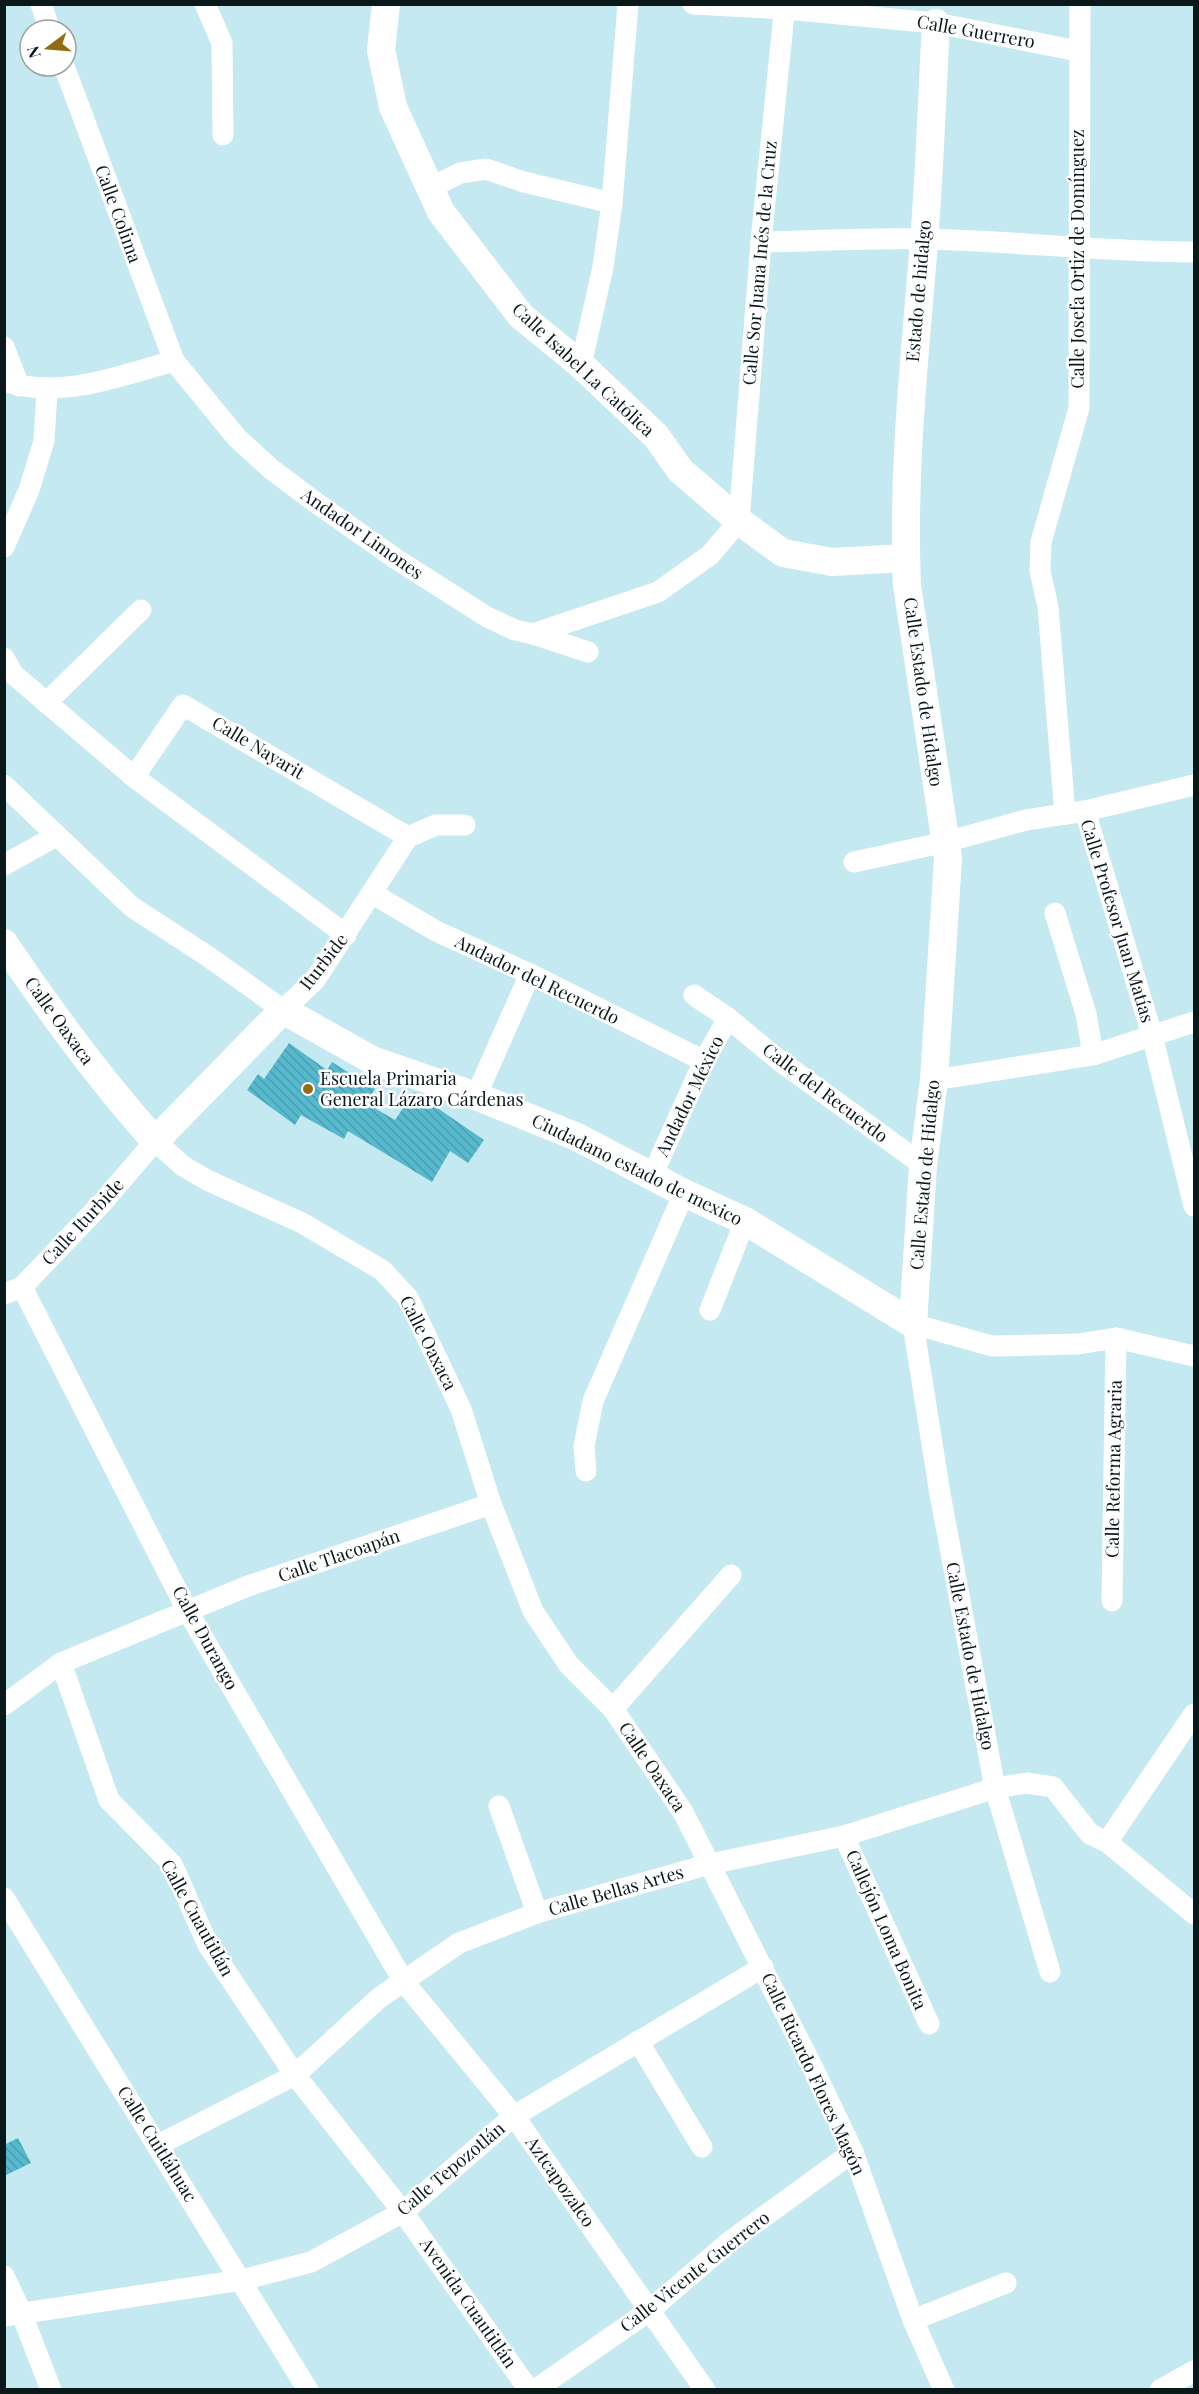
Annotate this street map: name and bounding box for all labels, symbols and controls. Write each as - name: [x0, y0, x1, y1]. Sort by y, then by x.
- street label: Calle Guerrero: [915, 9, 1037, 53]
- north arrow: [18, 18, 78, 78]
- text: N: [21, 43, 45, 61]
- street label: Calle Josefa Ortiz de Domínguez: [1065, 129, 1089, 389]
- street label: Calle Sor Juana Inés de la Cruz: [736, 140, 782, 386]
- street label: Calle Colima: [90, 161, 148, 266]
- street label: Estado de hidalgo: [900, 219, 936, 363]
- street label: Calle Isabel La Católica: [507, 297, 660, 442]
- street label: Andador Limones: [296, 482, 428, 584]
- street label: Calle Estado de Hidalgo: [899, 596, 949, 788]
- street label: Calle Nayarit: [208, 710, 310, 784]
- street label: Calle Profesor Juan Matías: [1076, 816, 1160, 1025]
- street label: Iturbide: [294, 928, 353, 995]
- street label: Andador del Recuerdo: [450, 928, 624, 1029]
- street label: Calle Oaxaca: [20, 972, 100, 1069]
- street label: Andador México: [649, 1031, 729, 1161]
- street label: Calle del Recuerdo: [758, 1037, 893, 1147]
- place label: Escuela Primaria General Lázaro Cárdenas: [320, 1066, 524, 1111]
- street label: Calle Estado de Hidalgo: [904, 1079, 944, 1271]
- marker: Escuela Primaria General Lázaro Cárdenas: [301, 1082, 315, 1096]
- street label: Ciudadano estado de mexico: [528, 1108, 747, 1231]
- street label: Calle Iturbide: [36, 1173, 129, 1270]
- street label: Calle Oaxaca: [395, 1291, 463, 1394]
- street label: Calle Reforma Agraria: [1099, 1380, 1127, 1558]
- street label: Calle Tlacoapán: [274, 1523, 403, 1587]
- street label: Calle Estado de Hidalgo: [941, 1560, 1001, 1752]
- street label: Calle Durango: [167, 1581, 244, 1694]
- street label: Calle Oaxaca: [614, 1717, 692, 1816]
- street label: Callejón Loma Bonita: [841, 1846, 933, 2013]
- street label: Calle Cuautitlán: [156, 1855, 240, 1980]
- street label: Calle Bellas Artes: [545, 1859, 686, 1921]
- street label: Calle Ricardo Flores Magón: [756, 1968, 872, 2179]
- street label: Calle Cuitláhuac: [113, 2081, 203, 2206]
- street label: Calle Tepozotlán: [391, 2116, 510, 2221]
- street label: Aztcapozalco: [520, 2131, 601, 2232]
- street label: Calle Vicente Guerrero: [615, 2205, 774, 2337]
- street label: Avenida Cuautitlán: [414, 2232, 523, 2373]

